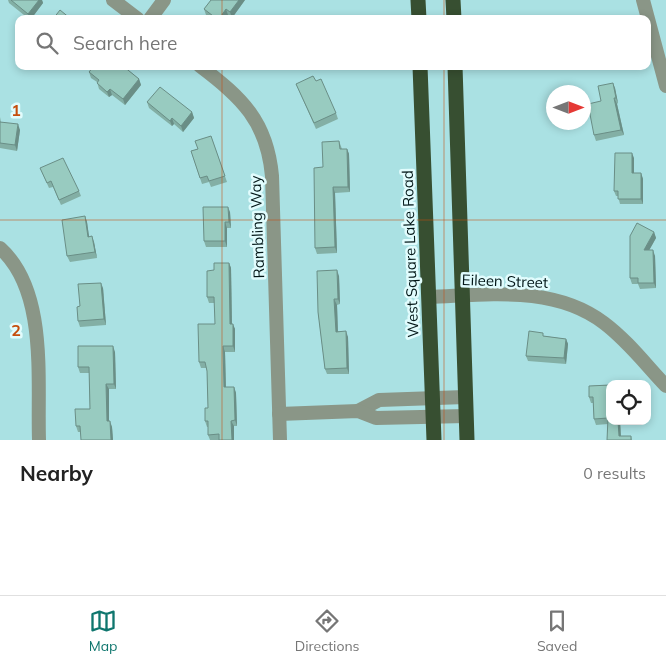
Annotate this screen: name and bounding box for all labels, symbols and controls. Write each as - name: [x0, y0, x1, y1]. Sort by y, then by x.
- search box: [15, 15, 651, 70]
- icon: search: [33, 29, 61, 57]
- text: Search here: [73, 31, 177, 55]
- north arrow: [546, 85, 591, 130]
- text: 1: [11, 100, 21, 120]
- street label: West Square Lake Road: [398, 170, 422, 338]
- street label: Rambling Way: [246, 175, 268, 279]
- street label: Eileen Street: [461, 270, 549, 292]
- text: 2: [11, 320, 21, 340]
- map controls: [606, 380, 651, 425]
- button: locate: [606, 380, 651, 425]
- text: Nearby: [20, 460, 93, 486]
- text: 0 results: [583, 463, 646, 483]
- tab: Map: [89, 607, 117, 655]
- tab: Directions: [295, 607, 360, 655]
- tab: Saved: [537, 607, 577, 655]

